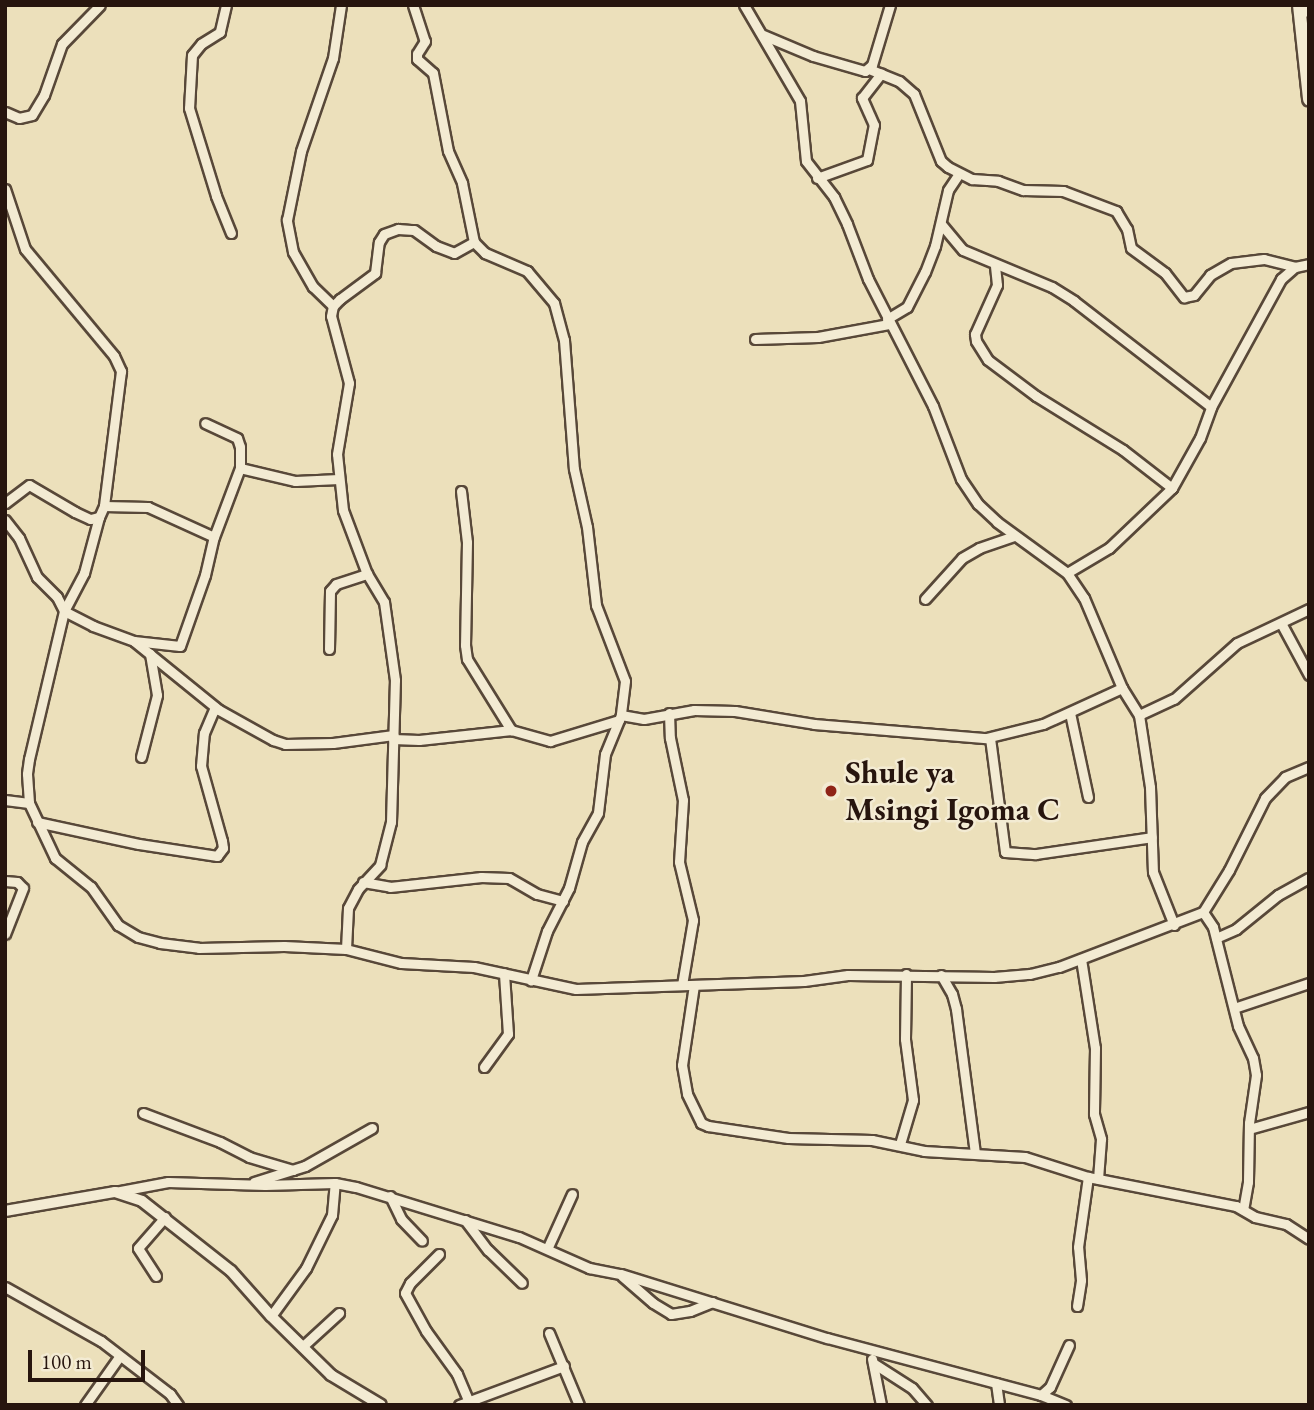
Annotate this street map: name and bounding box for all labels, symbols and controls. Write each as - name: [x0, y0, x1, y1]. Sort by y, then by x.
- place label: Shule ya Msingi Igoma C: [845, 754, 1060, 829]
- marker: Shule ya Msingi Igoma C: [823, 783, 839, 799]
- scale bar: [32, 1336, 149, 1380]
- text: 100 m: [41, 1348, 92, 1375]

